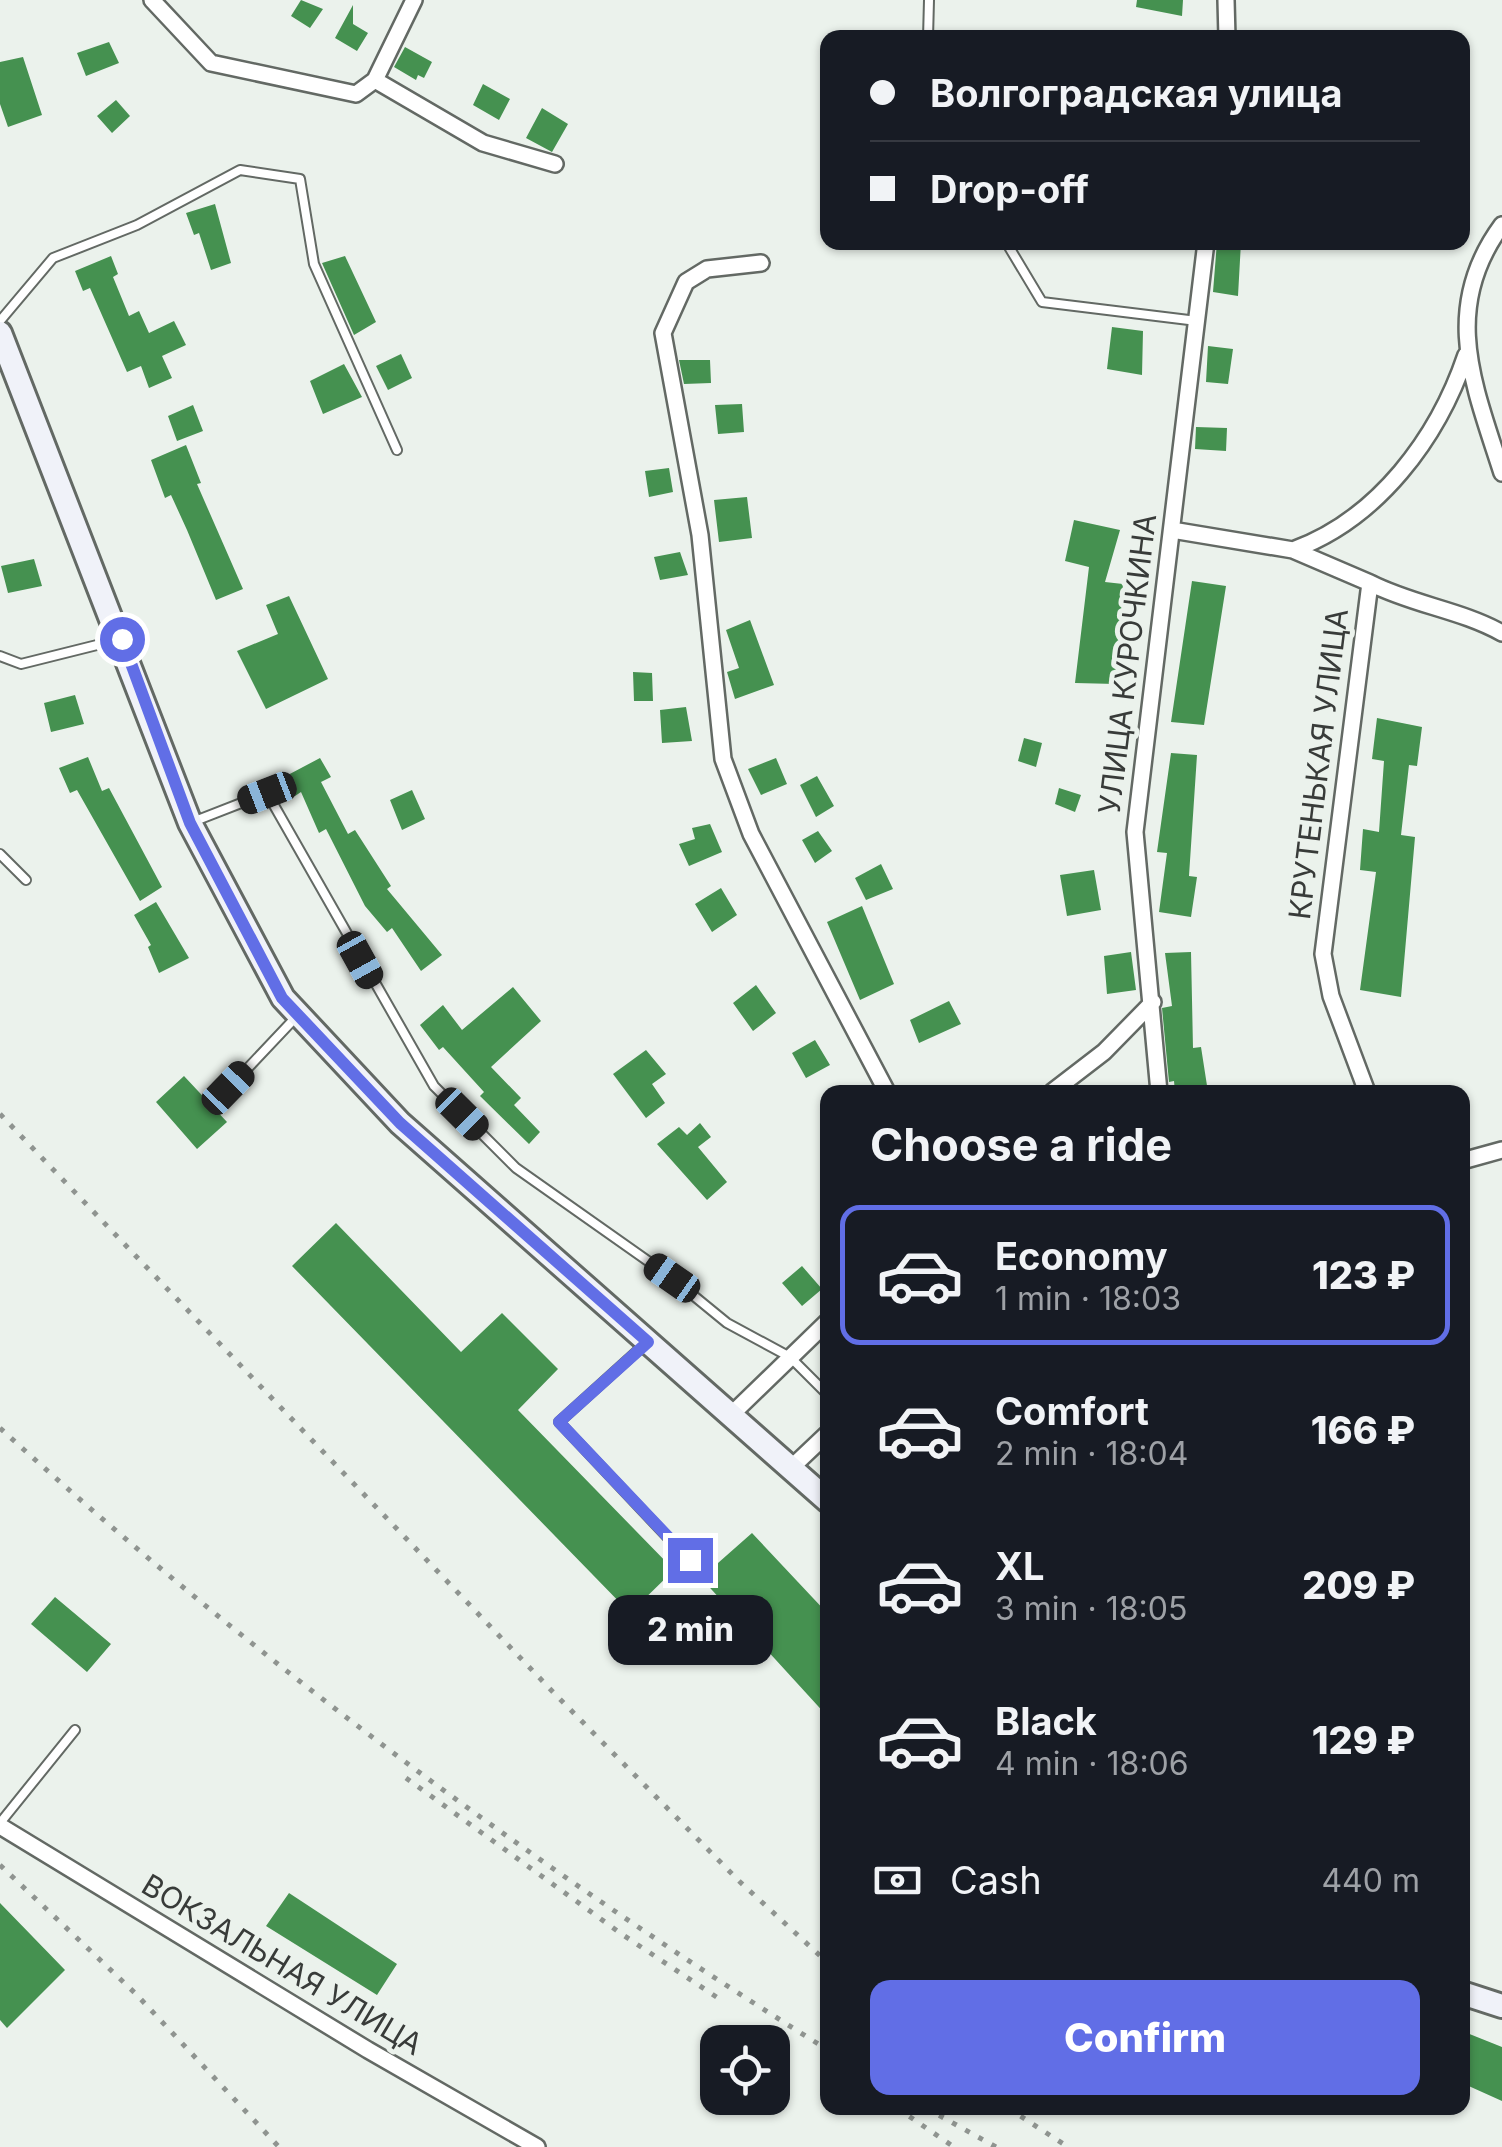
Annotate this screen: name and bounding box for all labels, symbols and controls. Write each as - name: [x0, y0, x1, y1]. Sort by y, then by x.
- text: Волгоградская улица: [930, 70, 1343, 116]
- text: Drop-off: [930, 166, 1089, 212]
- street label: УЛИЦА КУРОЧКИНА: [1091, 512, 1163, 816]
- street label: КРУТЕНЬКАЯ УЛИЦА: [1281, 606, 1355, 921]
- route start: [100, 617, 145, 662]
- car: [234, 768, 300, 818]
- car: [332, 926, 388, 994]
- car: [196, 1056, 260, 1120]
- car: [430, 1082, 494, 1146]
- text: Choose a ride: [870, 1117, 1172, 1172]
- icon: car: [875, 1230, 965, 1320]
- text: Economy: [995, 1233, 1168, 1279]
- car: [639, 1249, 705, 1307]
- text: 123 ₽: [1312, 1252, 1415, 1298]
- text: 1 min · 18:03: [995, 1279, 1181, 1318]
- icon: car: [875, 1385, 965, 1475]
- text: Comfort: [995, 1388, 1149, 1434]
- text: 166 ₽: [1311, 1407, 1415, 1453]
- text: 2 min · 18:04: [995, 1434, 1188, 1473]
- route end: [668, 1538, 713, 1583]
- icon: car: [875, 1540, 965, 1630]
- text: XL: [995, 1543, 1045, 1589]
- text: 209 ₽: [1302, 1562, 1415, 1608]
- text: 3 min · 18:05: [995, 1589, 1187, 1628]
- callout: 2 min: [608, 1595, 772, 1665]
- text: 2 min: [647, 1610, 734, 1649]
- icon: car: [875, 1695, 965, 1785]
- text: Black: [995, 1698, 1097, 1744]
- text: 129 ₽: [1312, 1717, 1415, 1763]
- text: 4 min · 18:06: [995, 1744, 1189, 1783]
- icon: cash: [870, 1853, 925, 1908]
- text: Cash: [950, 1857, 1042, 1903]
- text: 440 m: [1321, 1861, 1420, 1900]
- street label: ВОКЗАЛЬНАЯ УЛИЦА: [136, 1866, 429, 2062]
- button: Confirm: [870, 1980, 1420, 2095]
- map controls: [700, 2025, 790, 2115]
- button: locate: [700, 2025, 790, 2115]

